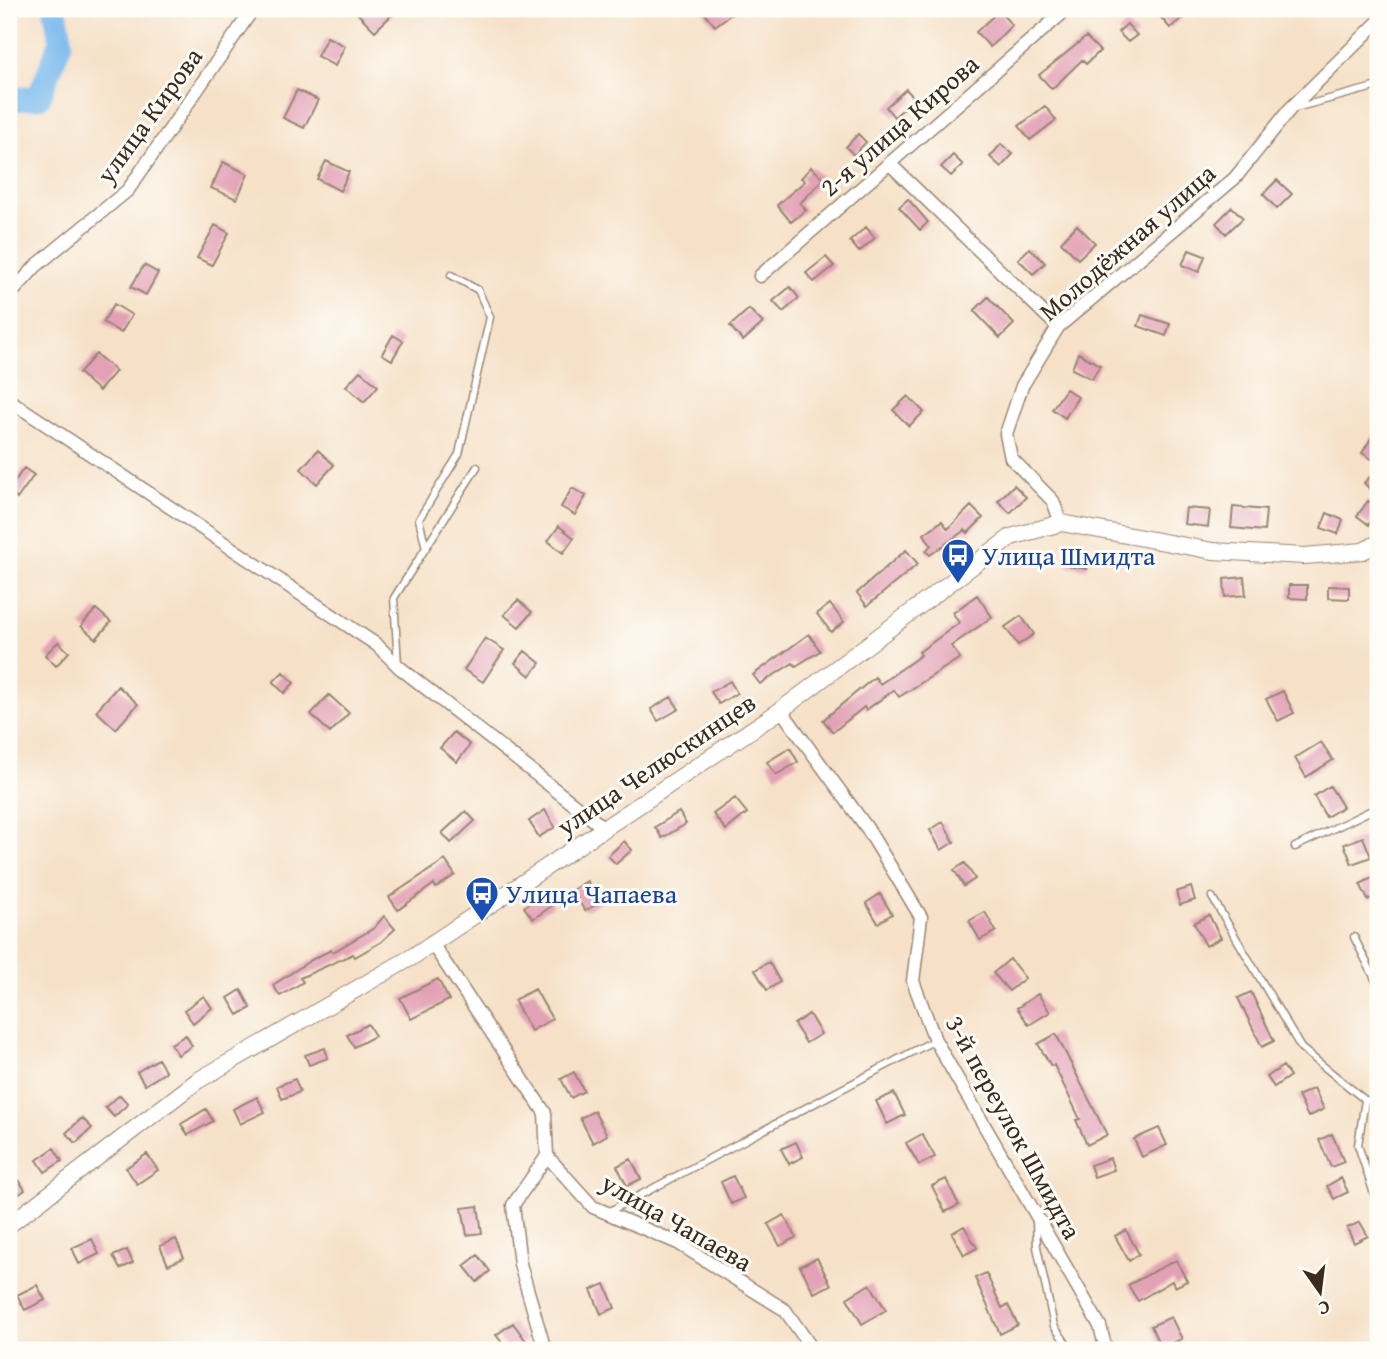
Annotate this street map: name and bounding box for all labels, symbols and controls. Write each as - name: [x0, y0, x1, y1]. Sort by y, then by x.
- street label: улица Кирова: [86, 38, 212, 192]
- street label: 2-я улица Кирова: [811, 44, 988, 205]
- street label: Молодёжная улица: [1030, 154, 1224, 330]
- bus stop icon: Улица Шмидта: [939, 536, 977, 585]
- place label: Улица Шмидта: [982, 536, 1156, 575]
- street label: улица Челюскинцев: [548, 683, 763, 846]
- bus stop icon: Улица Чапаева: [463, 874, 501, 923]
- place label: Улица Чапаева: [506, 874, 678, 913]
- street label: 3-й переулок Шмидта: [936, 1008, 1092, 1247]
- street label: улица Чапаева: [593, 1162, 760, 1281]
- north arrow: [1286, 1258, 1356, 1328]
- text: С: [1315, 1294, 1333, 1323]

